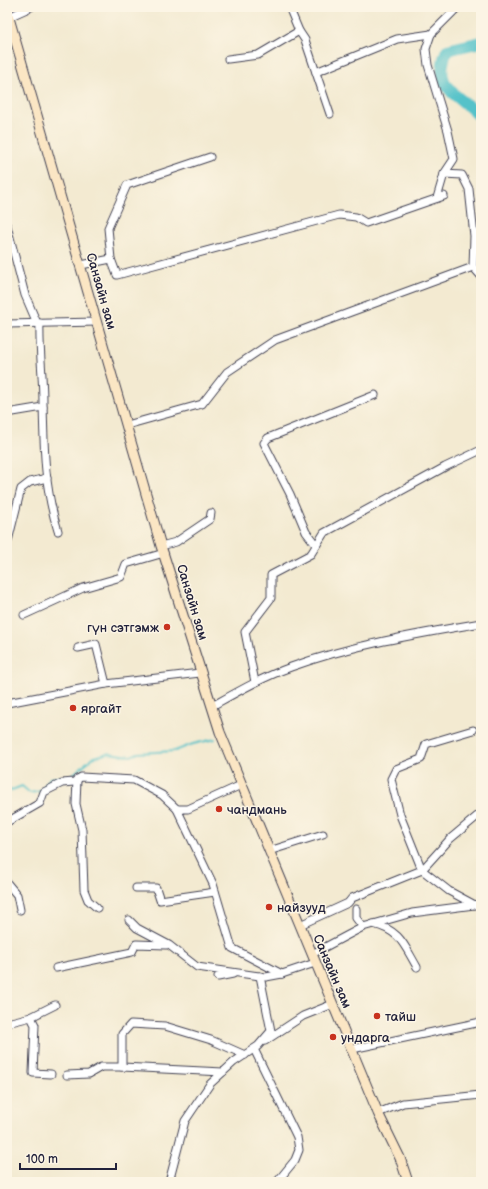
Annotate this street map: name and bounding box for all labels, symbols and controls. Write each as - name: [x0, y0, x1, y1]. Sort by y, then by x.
- street label: Санзайн зам: [83, 251, 120, 331]
- street label: Санзайн зам: [173, 562, 211, 642]
- place label: гүн сэтгэмж: [87, 620, 160, 636]
- marker: гүн сэтгэмж: [162, 622, 172, 632]
- place label: яргайт: [81, 701, 121, 717]
- marker: яргайт: [68, 703, 78, 713]
- place label: чандмань: [227, 802, 287, 818]
- marker: чандмань: [214, 804, 224, 814]
- place label: найзууд: [277, 900, 326, 916]
- marker: найзууд: [264, 902, 274, 912]
- street label: Санзайн зам: [309, 932, 355, 1011]
- place label: тайш: [385, 1009, 416, 1025]
- marker: тайш: [372, 1011, 382, 1021]
- place label: ундарга: [341, 1030, 390, 1046]
- marker: ундарга: [328, 1032, 338, 1042]
- scale bar: [20, 1145, 116, 1171]
- text: 100 m: [26, 1152, 58, 1167]

